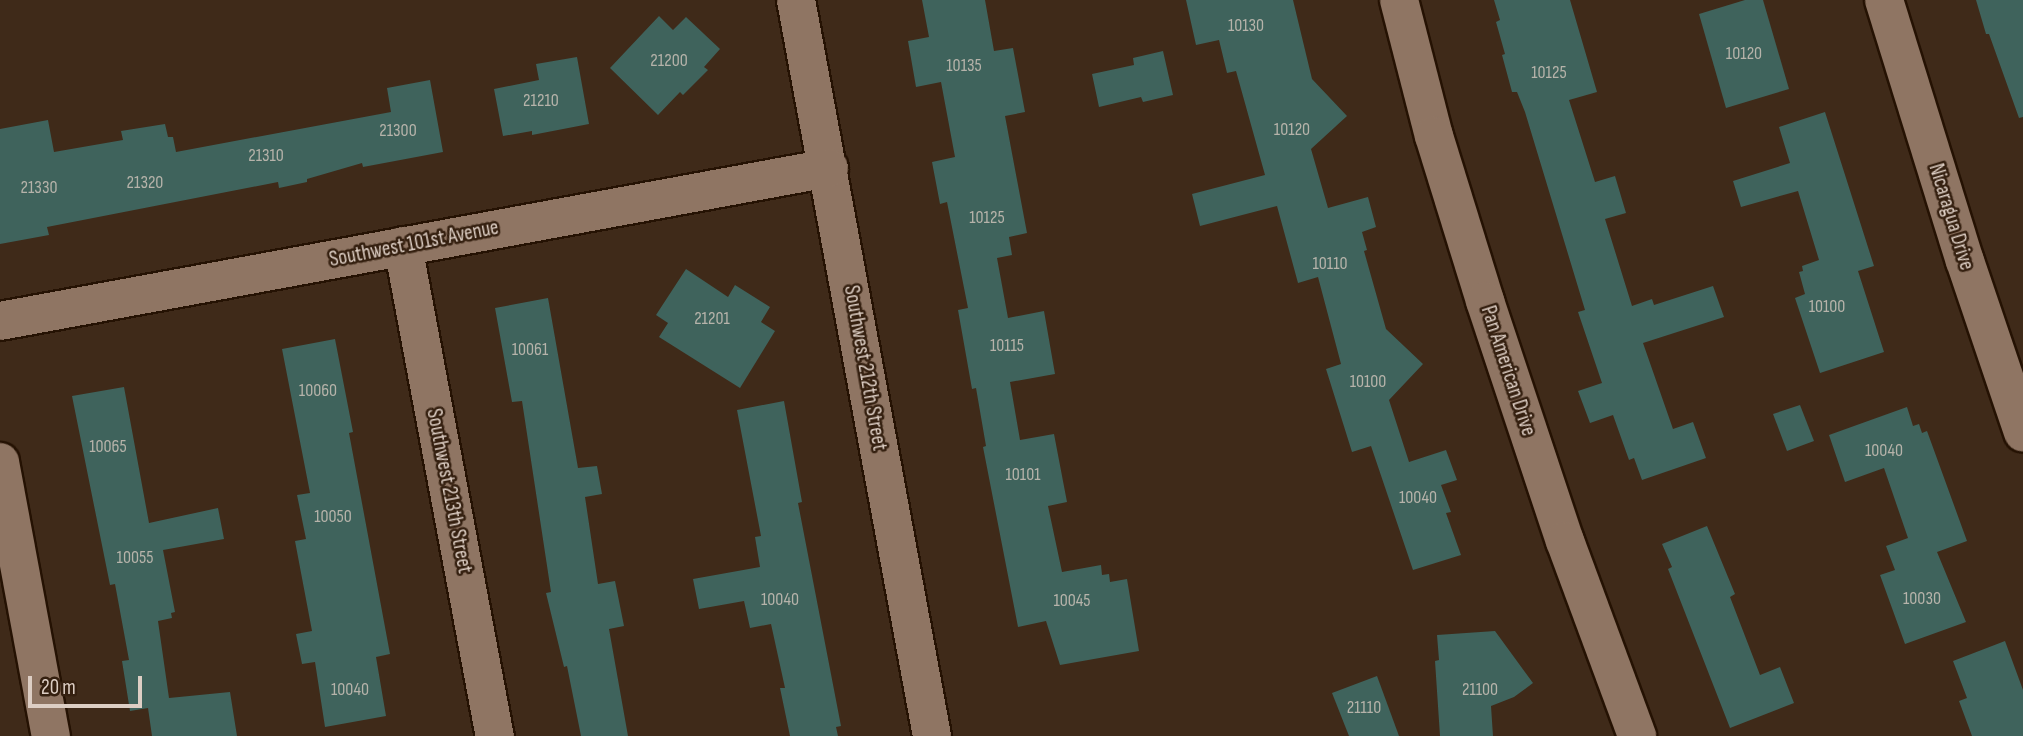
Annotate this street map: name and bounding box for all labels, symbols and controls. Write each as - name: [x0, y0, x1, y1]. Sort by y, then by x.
- house number: 10130: [1228, 15, 1264, 37]
- house number: 10120: [1726, 43, 1762, 65]
- house number: 21200: [650, 50, 688, 72]
- house number: 10135: [946, 55, 982, 77]
- house number: 10125: [1531, 62, 1567, 84]
- house number: 21210: [523, 90, 559, 112]
- house number: 10120: [1274, 119, 1310, 141]
- house number: 21300: [379, 120, 417, 142]
- house number: 21310: [248, 145, 284, 167]
- street label: Nicaragua Drive: [1923, 161, 1979, 273]
- house number: 21320: [127, 172, 163, 194]
- house number: 21330: [21, 177, 57, 199]
- house number: 10125: [969, 207, 1005, 229]
- street label: Southwest 101st Avenue: [327, 215, 501, 273]
- house number: 10110: [1313, 253, 1347, 275]
- street label: Southwest 212th Street: [838, 283, 892, 453]
- house number: 10100: [1809, 296, 1845, 318]
- street label: Pan American Drive: [1475, 303, 1541, 439]
- house number: 21201: [694, 308, 730, 330]
- house number: 10115: [990, 335, 1024, 357]
- house number: 10061: [512, 339, 548, 361]
- house number: 10100: [1350, 371, 1386, 393]
- house number: 10060: [299, 380, 337, 402]
- street label: Southwest 213th Street: [421, 407, 477, 575]
- house number: 10065: [89, 436, 127, 458]
- house number: 10040: [1865, 440, 1903, 462]
- house number: 10101: [1006, 464, 1040, 486]
- house number: 10040: [1399, 487, 1437, 509]
- house number: 10050: [314, 506, 352, 528]
- house number: 10055: [117, 547, 153, 569]
- house number: 10030: [1903, 588, 1941, 610]
- house number: 10040: [761, 589, 799, 611]
- house number: 10045: [1053, 590, 1091, 612]
- scale bar: [32, 662, 145, 706]
- text: 20 m: [41, 675, 76, 700]
- house number: 10040: [331, 679, 369, 701]
- house number: 21100: [1462, 679, 1498, 701]
- house number: 21110: [1347, 697, 1381, 719]

